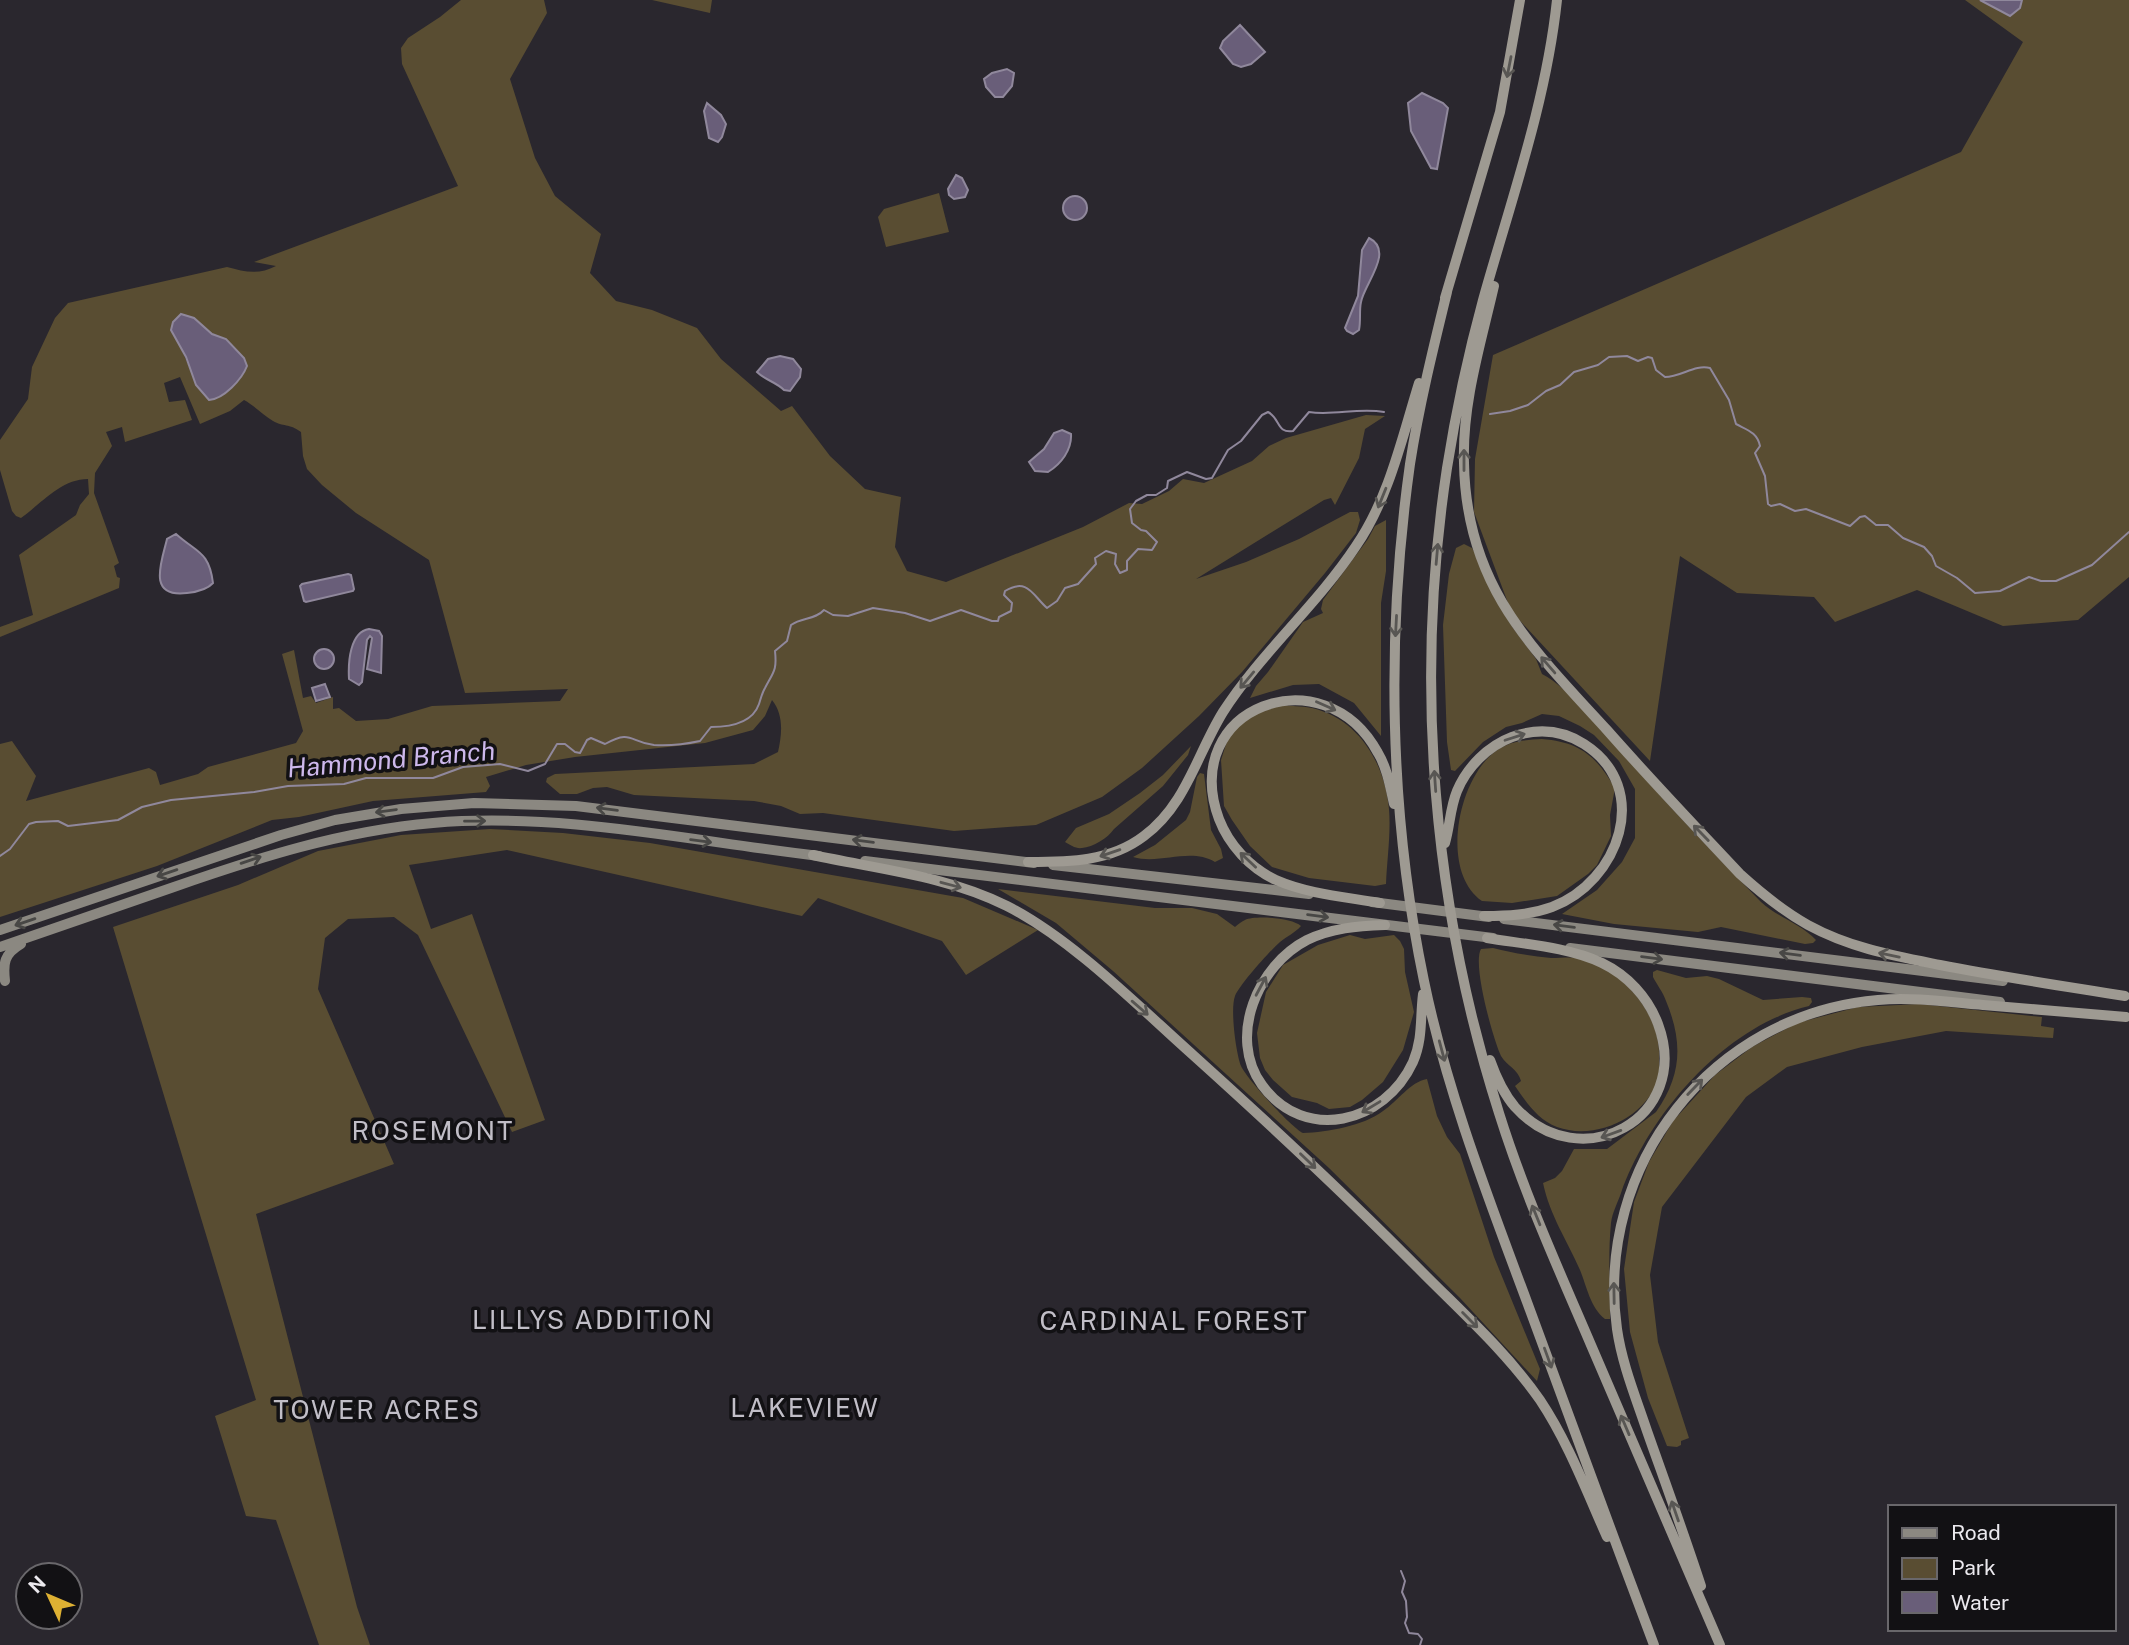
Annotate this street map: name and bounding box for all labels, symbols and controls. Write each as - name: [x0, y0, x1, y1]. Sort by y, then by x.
- one-way arrow: [1502, 55, 1515, 78]
- one-way arrow: [1457, 449, 1471, 472]
- one-way arrow: [1374, 486, 1387, 508]
- one-way arrow: [1431, 543, 1444, 566]
- one-way arrow: [1389, 614, 1402, 637]
- one-way arrow: [1540, 656, 1556, 674]
- one-way arrow: [1239, 670, 1255, 688]
- one-way arrow: [1315, 700, 1336, 713]
- one-way arrow: [1504, 730, 1526, 743]
- water label: Hammond Branch: [286, 734, 496, 784]
- one-way arrow: [1428, 771, 1441, 793]
- one-way arrow: [596, 803, 619, 816]
- one-way arrow: [375, 804, 397, 817]
- one-way arrow: [463, 815, 486, 828]
- one-way arrow: [1693, 825, 1710, 842]
- one-way arrow: [689, 834, 712, 847]
- one-way arrow: [852, 835, 875, 848]
- one-way arrow: [1100, 848, 1122, 860]
- one-way arrow: [1239, 852, 1257, 868]
- one-way arrow: [240, 853, 262, 865]
- one-way arrow: [157, 868, 179, 880]
- one-way arrow: [940, 879, 962, 892]
- one-way arrow: [1307, 910, 1329, 923]
- one-way arrow: [14, 916, 36, 929]
- one-way arrow: [1553, 920, 1576, 933]
- one-way arrow: [1878, 947, 1901, 961]
- one-way arrow: [1779, 948, 1801, 961]
- one-way arrow: [1640, 952, 1663, 965]
- one-way arrow: [1255, 976, 1269, 997]
- one-way arrow: [1131, 1000, 1149, 1016]
- one-way arrow: [1436, 1039, 1449, 1061]
- one-way arrow: [1687, 1079, 1704, 1096]
- one-way arrow: [1362, 1101, 1382, 1115]
- district label: ROSEMONT: [351, 1115, 515, 1146]
- one-way arrow: [1600, 1128, 1622, 1141]
- one-way arrow: [1299, 1153, 1316, 1170]
- one-way arrow: [1529, 1205, 1542, 1227]
- one-way arrow: [1607, 1281, 1621, 1304]
- district label: LILLYS ADDITION: [472, 1304, 714, 1335]
- district label: CARDINAL FOREST: [1039, 1305, 1309, 1336]
- one-way arrow: [1462, 1312, 1479, 1329]
- one-way arrow: [1542, 1347, 1555, 1369]
- district label: LAKEVIEW: [730, 1392, 880, 1423]
- district label: TOWER ACRES: [273, 1394, 481, 1425]
- one-way arrow: [1618, 1414, 1631, 1436]
- one-way arrow: [1668, 1500, 1680, 1522]
- legend: [1888, 1505, 2115, 1631]
- text: Road: [1951, 1520, 2001, 1545]
- text: Park: [1951, 1555, 1996, 1580]
- north arrow: [14, 1561, 84, 1631]
- text: N: [24, 1571, 50, 1597]
- text: Water: [1951, 1590, 2009, 1615]

